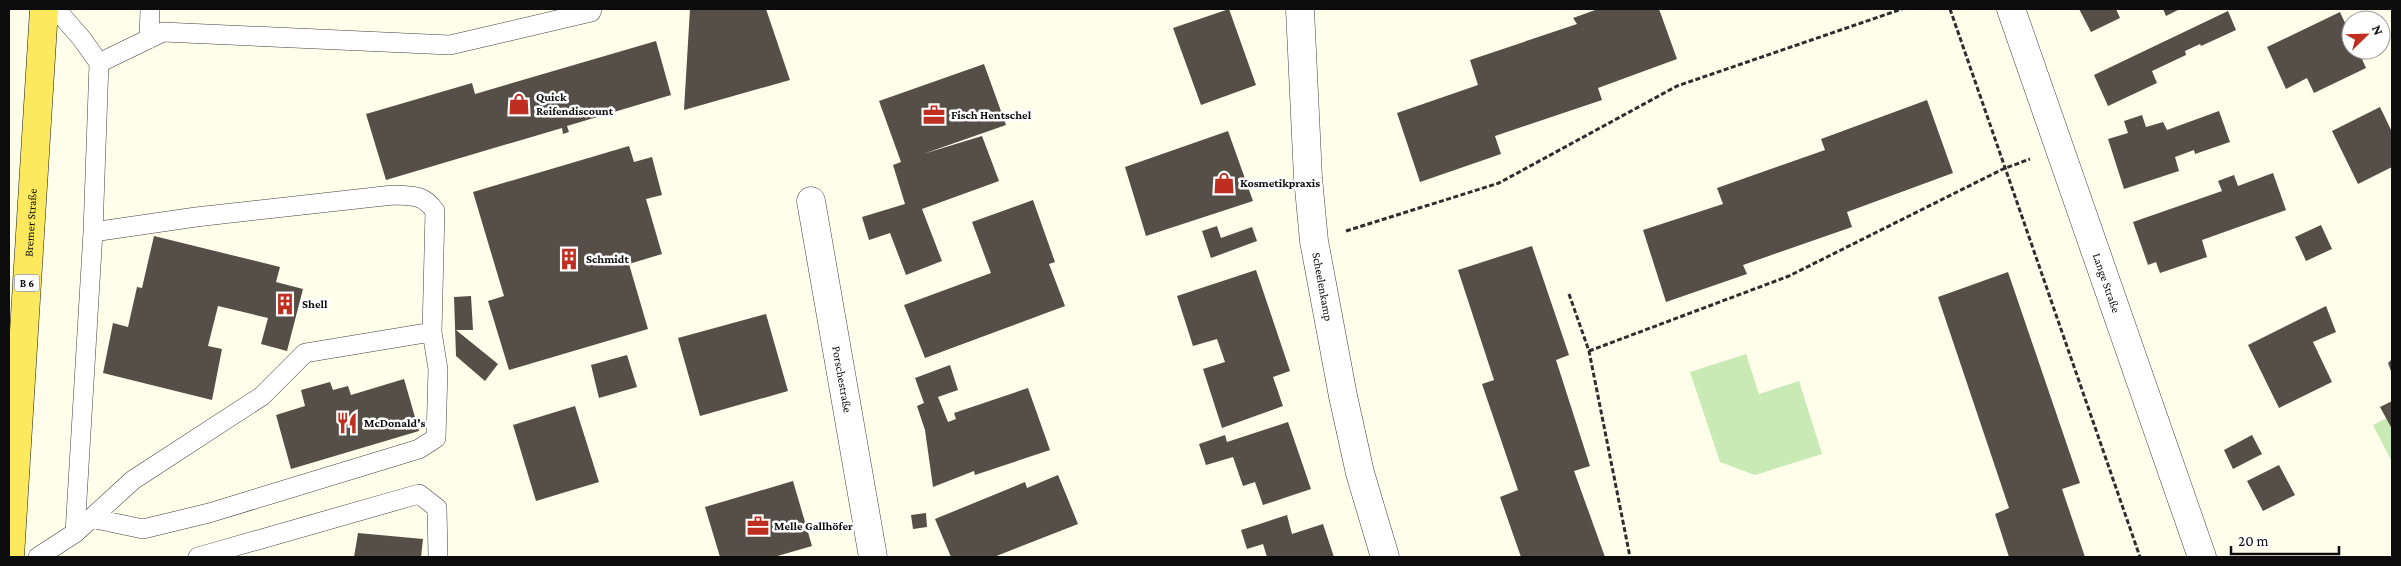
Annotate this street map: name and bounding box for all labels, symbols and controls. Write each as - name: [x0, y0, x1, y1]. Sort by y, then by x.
- north arrow: [2341, 10, 2391, 60]
- text: N: [2369, 22, 2387, 38]
- place label: Quick Reifendiscount: [536, 90, 614, 118]
- shop icon: Quick Reifendiscount: [506, 91, 532, 117]
- office icon: Fisch Hentschel: [921, 102, 947, 128]
- place label: Fisch Hentschel: [951, 108, 1032, 122]
- shop icon: Kosmetikpraxis: [1211, 170, 1237, 196]
- place label: Kosmetikpraxis: [1240, 176, 1320, 190]
- street label: Bremer Straße: [22, 188, 40, 257]
- building icon: Schmidt: [556, 246, 582, 272]
- street label: Scheelenkamp: [1309, 251, 1336, 322]
- street label: Lange Straße: [2090, 251, 2123, 315]
- place label: Schmidt: [586, 252, 629, 266]
- road number: B 6: [15, 274, 40, 292]
- building icon: Shell: [272, 291, 298, 317]
- place label: Shell: [302, 297, 328, 311]
- street label: Porschestraße: [829, 345, 855, 414]
- restaurant icon: McDonald's: [334, 410, 360, 436]
- place label: McDonald's: [364, 416, 425, 430]
- office icon: Melle Gallhöfer: [745, 513, 771, 539]
- place label: Melle Gallhöfer: [774, 519, 853, 533]
- scale bar: [2231, 524, 2338, 556]
- text: 20 m: [2238, 533, 2269, 549]

